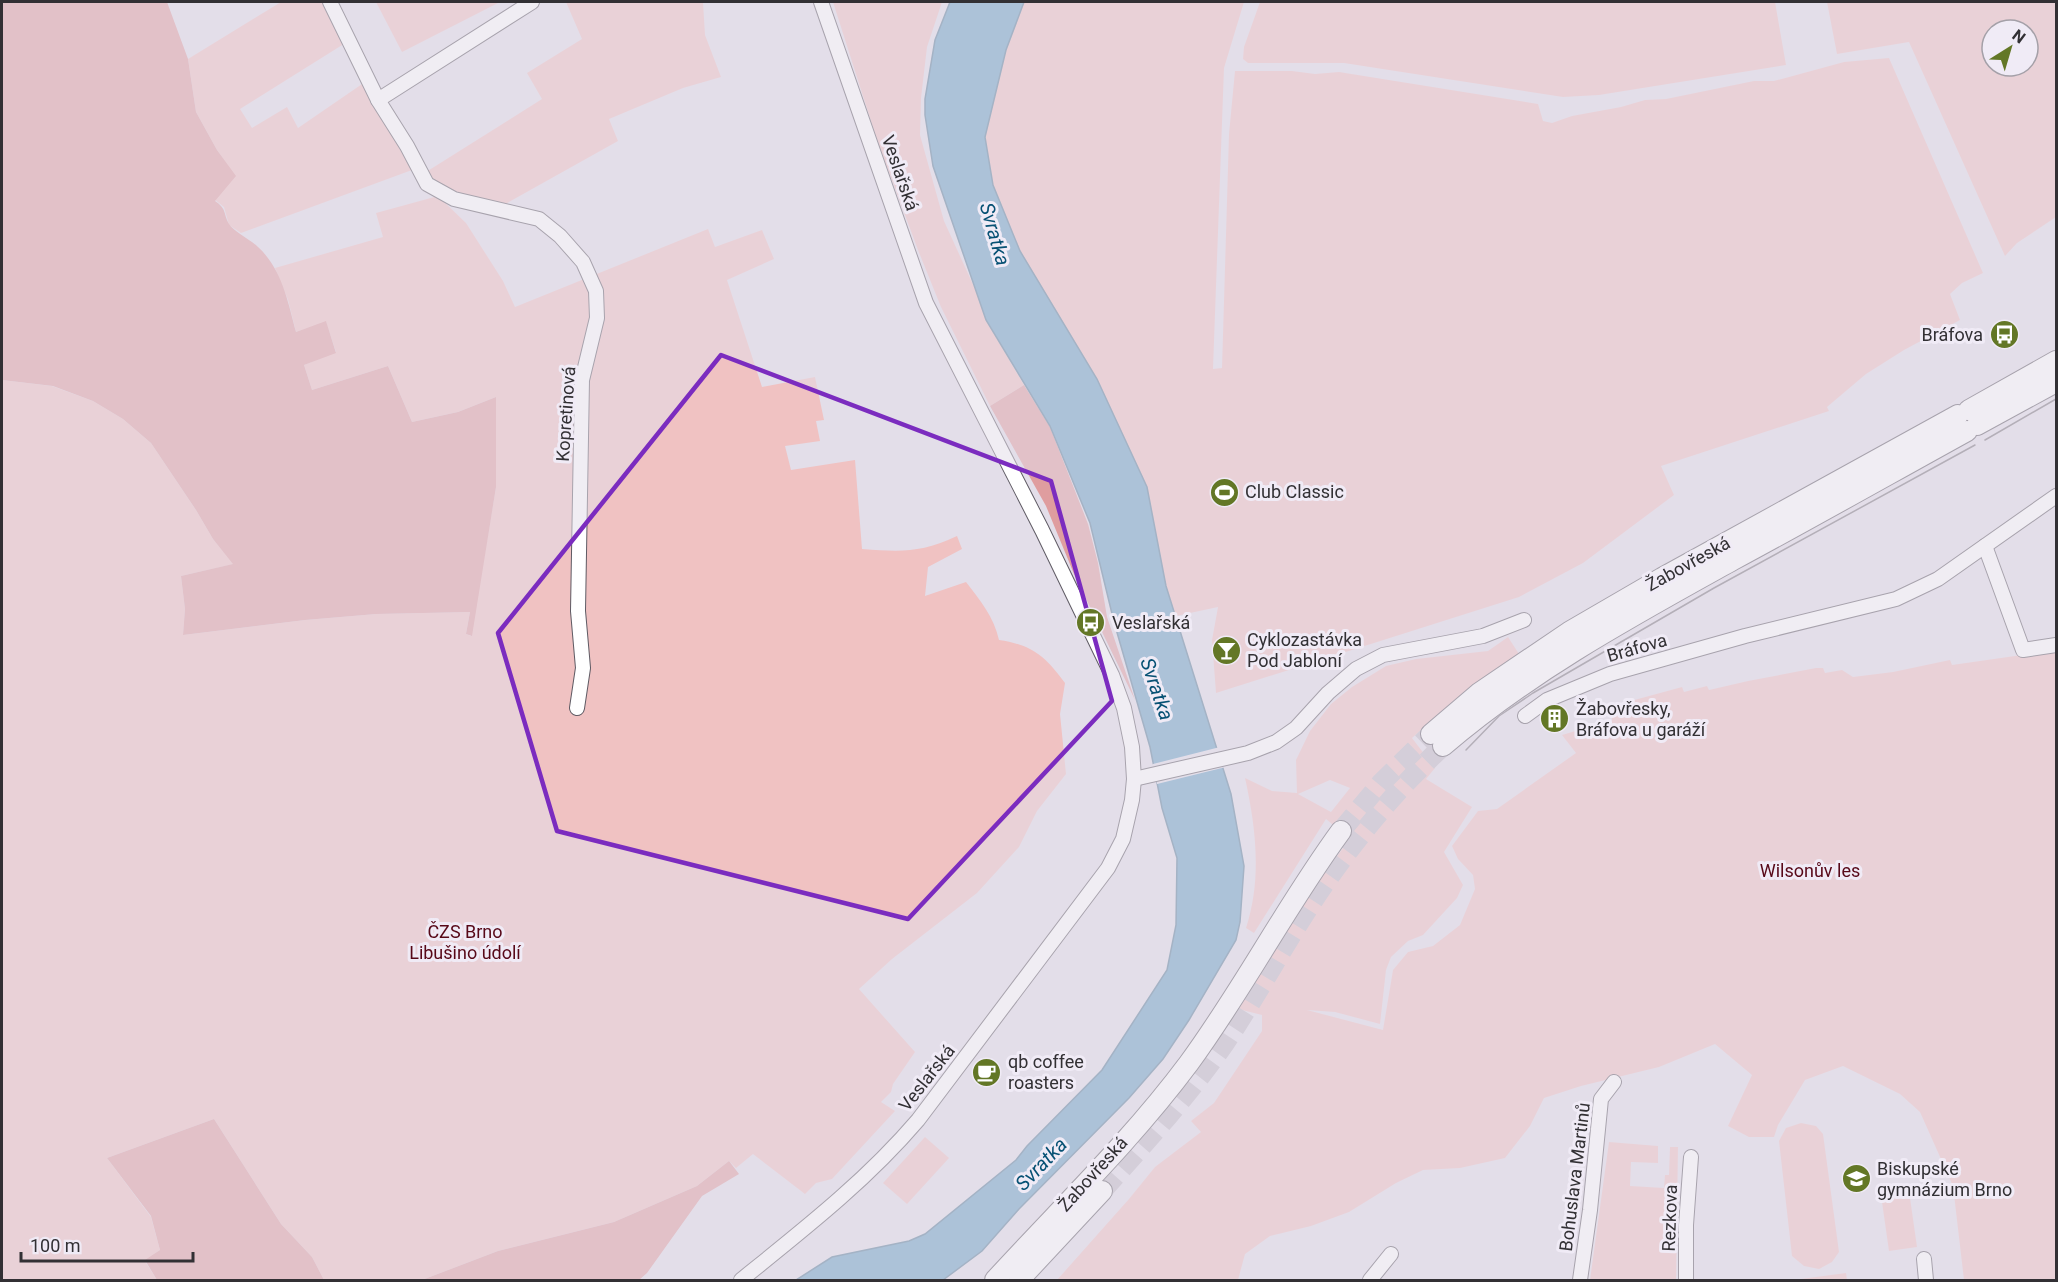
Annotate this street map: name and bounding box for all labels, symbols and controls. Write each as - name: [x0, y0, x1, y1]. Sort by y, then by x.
- north arrow: [1980, 18, 2040, 78]
- text: N: [2008, 25, 2029, 47]
- street label: Veslařská: [878, 132, 923, 213]
- water label: Svratka: [975, 200, 1015, 268]
- bus stop icon: Bráfova: [1988, 319, 2020, 351]
- place label: Bráfova: [1921, 324, 1983, 345]
- street label: Kopretinová: [552, 366, 579, 462]
- sports icon: Club Classic: [1208, 476, 1240, 508]
- place label: Club Classic: [1245, 481, 1344, 502]
- street label: Žabovřeská: [1642, 532, 1734, 595]
- bus stop icon: Veslařská: [1075, 607, 1107, 639]
- place label: Veslařská: [1112, 612, 1190, 633]
- place label: Cyklozastávka Pod Jabloní: [1247, 629, 1362, 671]
- street label: Bráfova: [1604, 629, 1669, 666]
- bar icon: Cyklozastávka Pod Jabloní: [1210, 634, 1242, 666]
- water label: Svratka: [1135, 655, 1179, 723]
- place label: Žabovřesky, Bráfova u garáží: [1576, 698, 1706, 740]
- building icon: Žabovřesky, Bráfova u garáží: [1539, 703, 1571, 735]
- park label: Wilsonův les: [1760, 860, 1860, 881]
- park label: ČZS Brno Libušino údolí: [409, 921, 521, 963]
- street label: Veslařská: [894, 1040, 959, 1115]
- place label: qb coffee roasters: [1008, 1051, 1084, 1093]
- cafe icon: qb coffee roasters: [971, 1056, 1003, 1088]
- street label: Bohuslava Martinů: [1555, 1101, 1594, 1252]
- water label: Svratka: [1010, 1132, 1072, 1196]
- street label: Žabovřeská: [1054, 1132, 1132, 1215]
- place label: Biskupské gymnázium Brno: [1877, 1158, 2012, 1200]
- school or university icon: Biskupské gymnázium Brno: [1840, 1163, 1872, 1195]
- street label: Rezkova: [1658, 1184, 1681, 1252]
- scale bar: [21, 1225, 194, 1263]
- text: 100 m: [30, 1235, 81, 1256]

